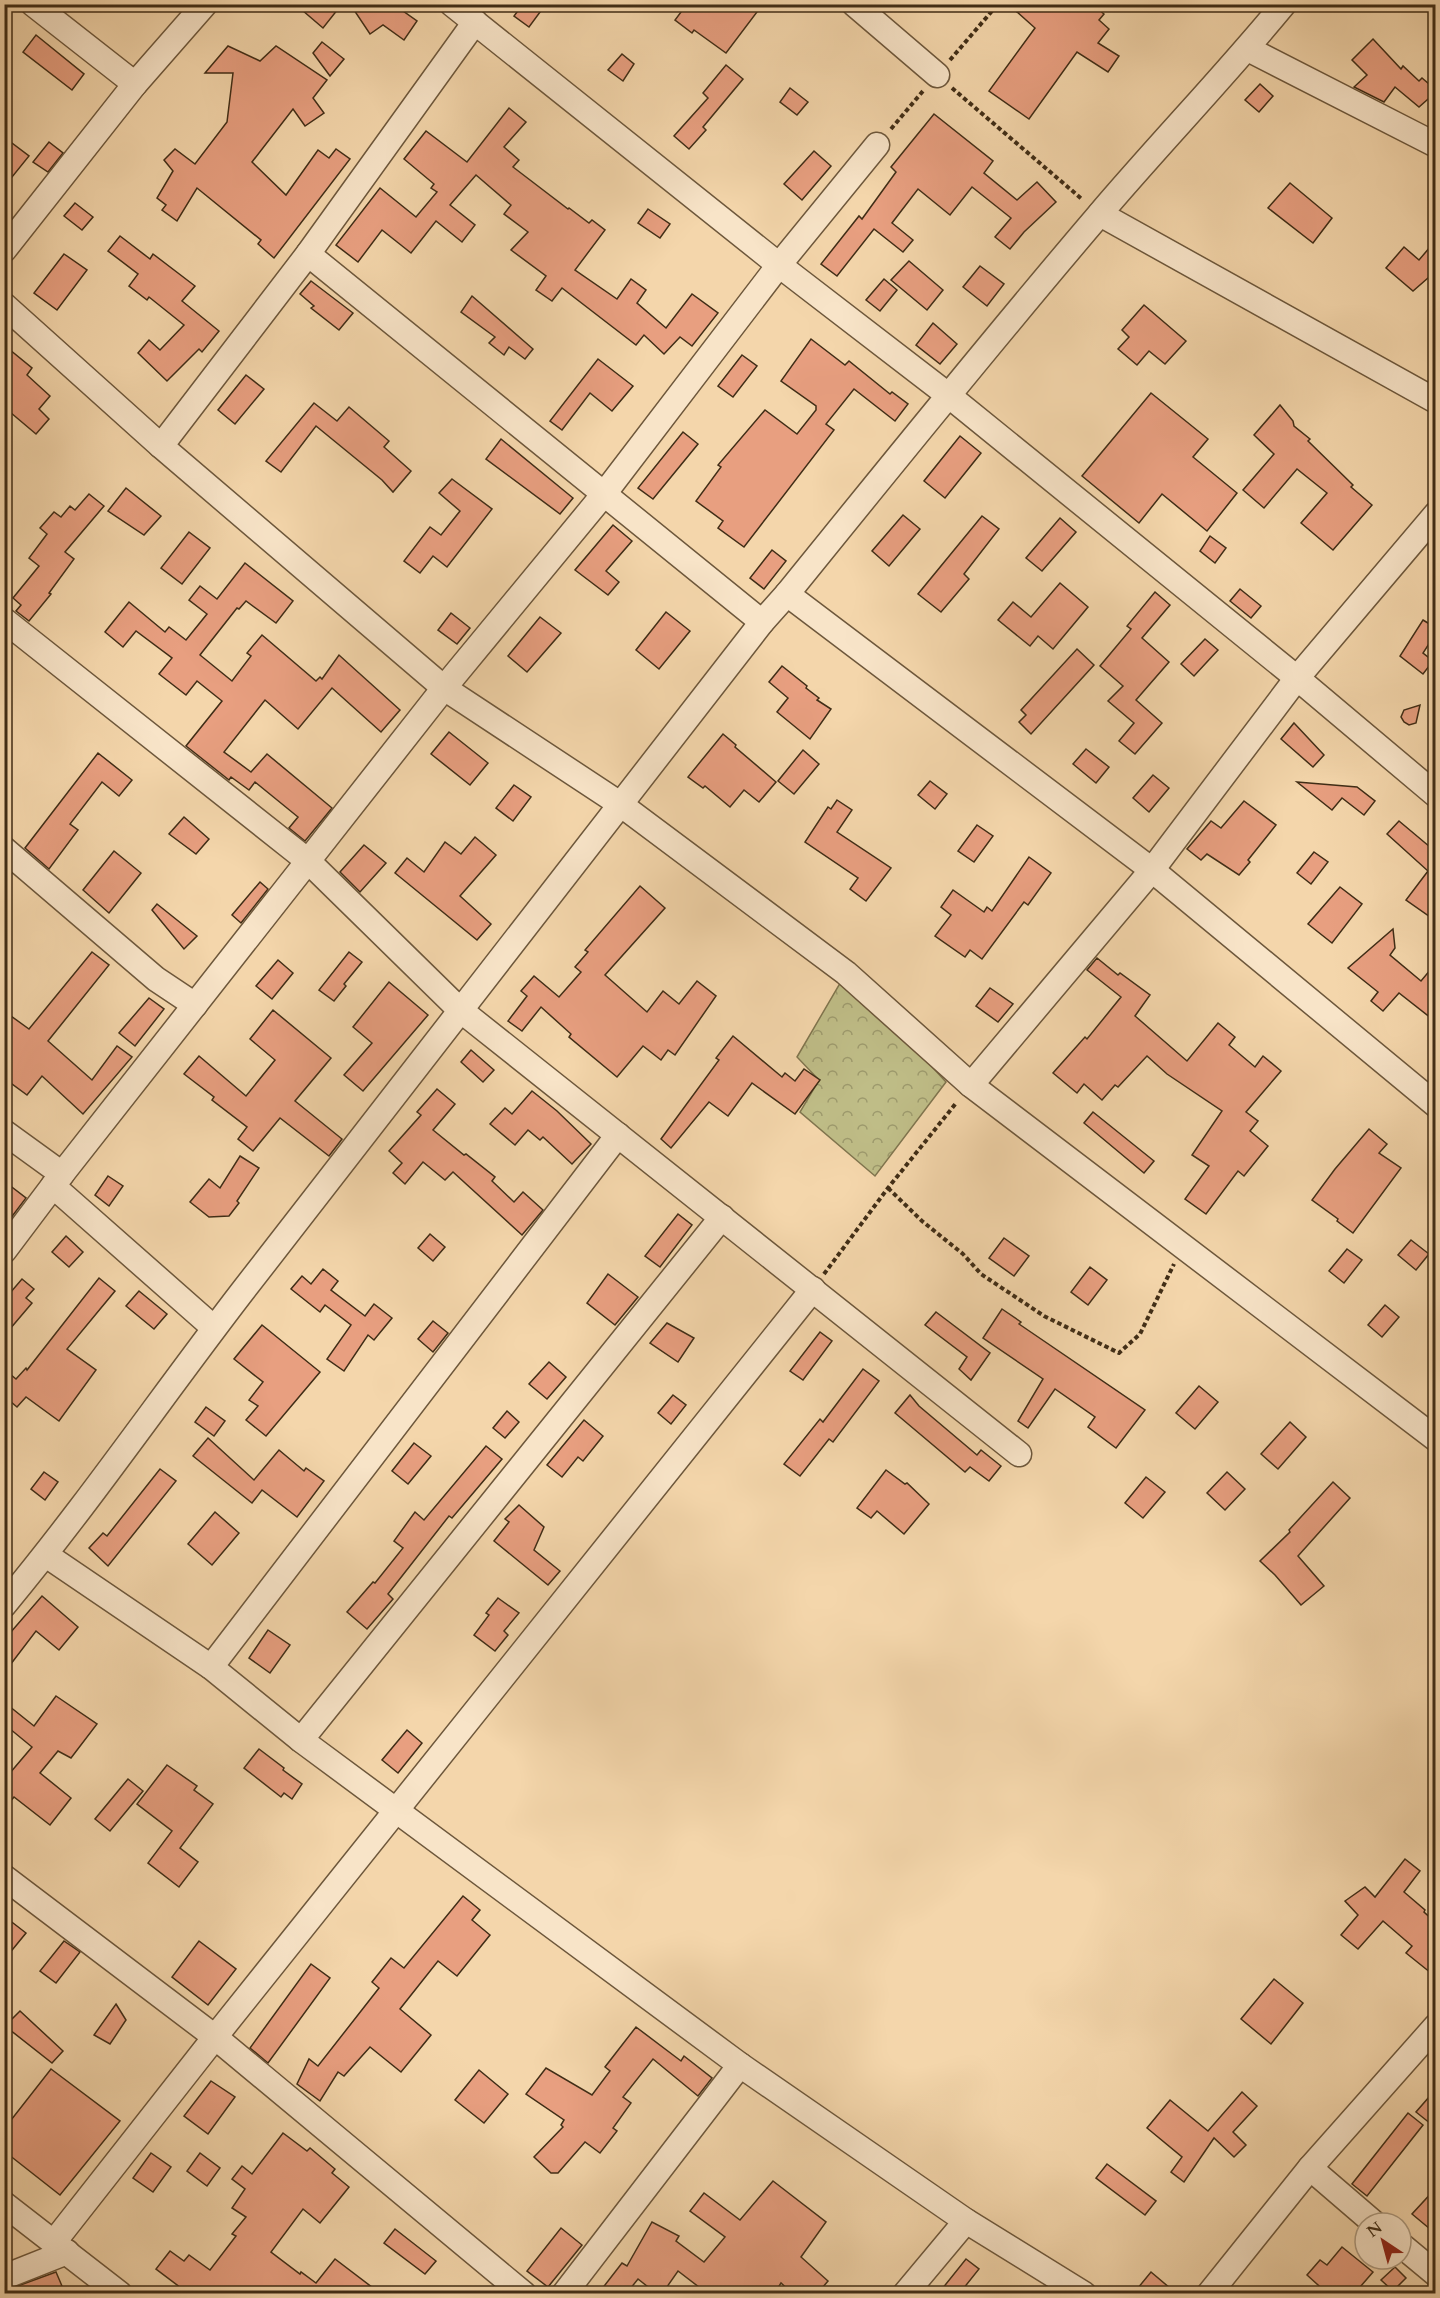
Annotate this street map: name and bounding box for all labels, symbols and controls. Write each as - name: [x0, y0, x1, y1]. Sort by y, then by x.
- north arrow: [1353, 2211, 1413, 2271]
- text: N: [1363, 2217, 1387, 2243]

